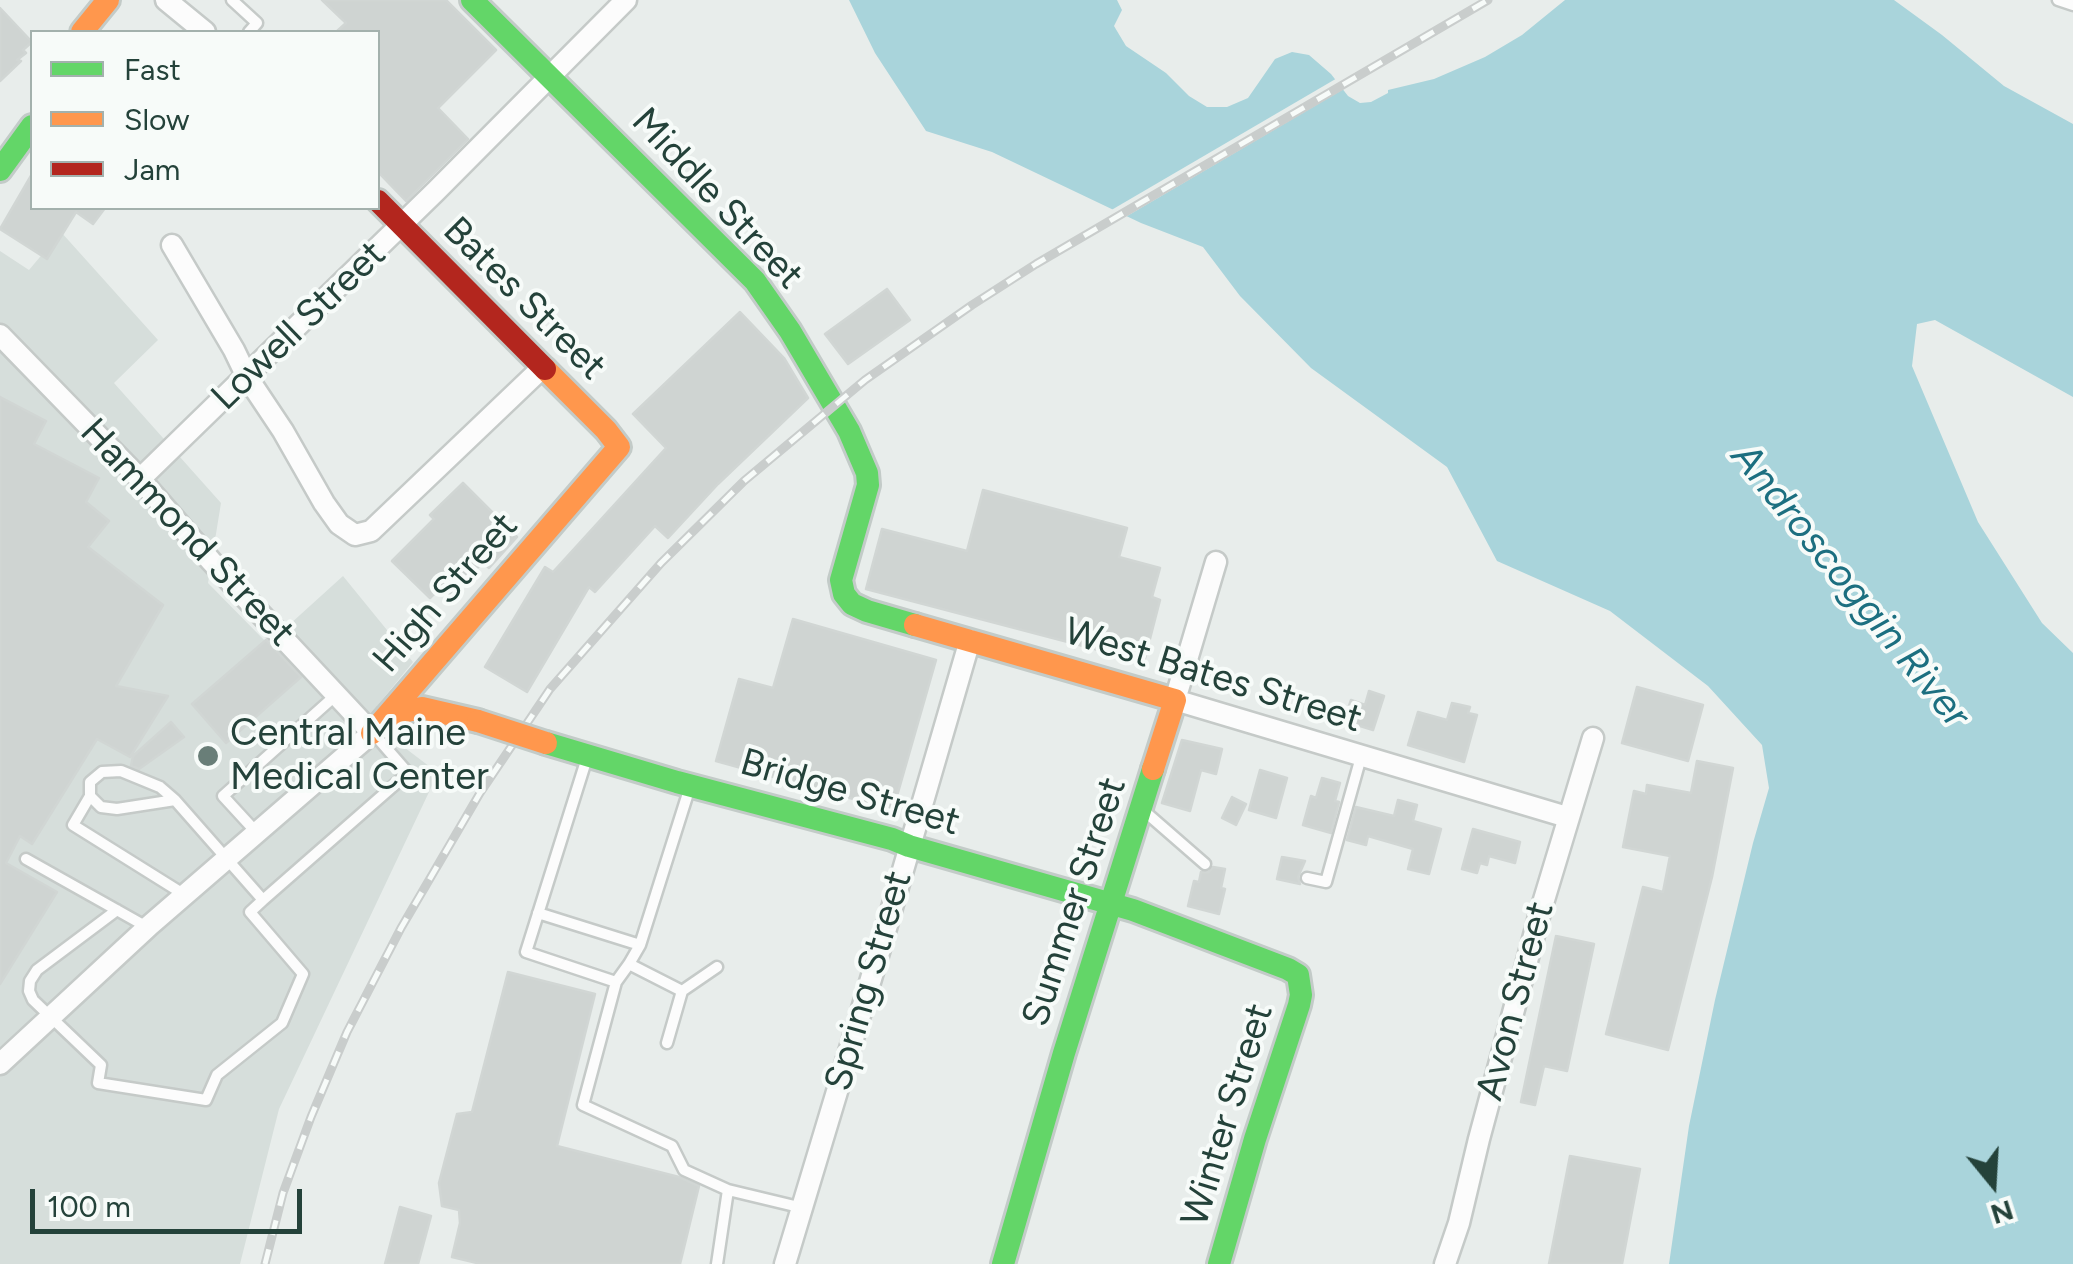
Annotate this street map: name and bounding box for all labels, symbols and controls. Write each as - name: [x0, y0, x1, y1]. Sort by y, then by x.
- legend: [30, 30, 380, 210]
- text: Fast: [124, 51, 181, 88]
- street label: Middle Street: [622, 99, 812, 299]
- text: Slow: [124, 101, 190, 138]
- text: Jam: [124, 151, 180, 188]
- street label: Bates Street: [433, 208, 615, 390]
- street label: Lowell Street: [203, 232, 395, 420]
- street label: Hammond Street: [70, 410, 304, 656]
- water label: Androscoggin River: [1720, 434, 1980, 738]
- street label: High Street: [364, 504, 528, 682]
- street label: West Bates Street: [1059, 609, 1367, 743]
- place label: Central Maine Medical Center: [230, 711, 489, 801]
- street label: Bridge Street: [735, 740, 965, 846]
- marker: Central Maine Medical Center: [195, 743, 221, 769]
- street label: Summer Street: [1013, 772, 1137, 1032]
- street label: Spring Street: [816, 866, 922, 1096]
- street label: Avon Street: [1468, 897, 1564, 1105]
- street label: Winter Street: [1173, 998, 1283, 1232]
- north arrow: [1943, 1134, 2043, 1234]
- scale bar: [35, 1169, 308, 1231]
- text: 100 m: [47, 1188, 131, 1225]
- text: N: [1987, 1193, 2018, 1232]

